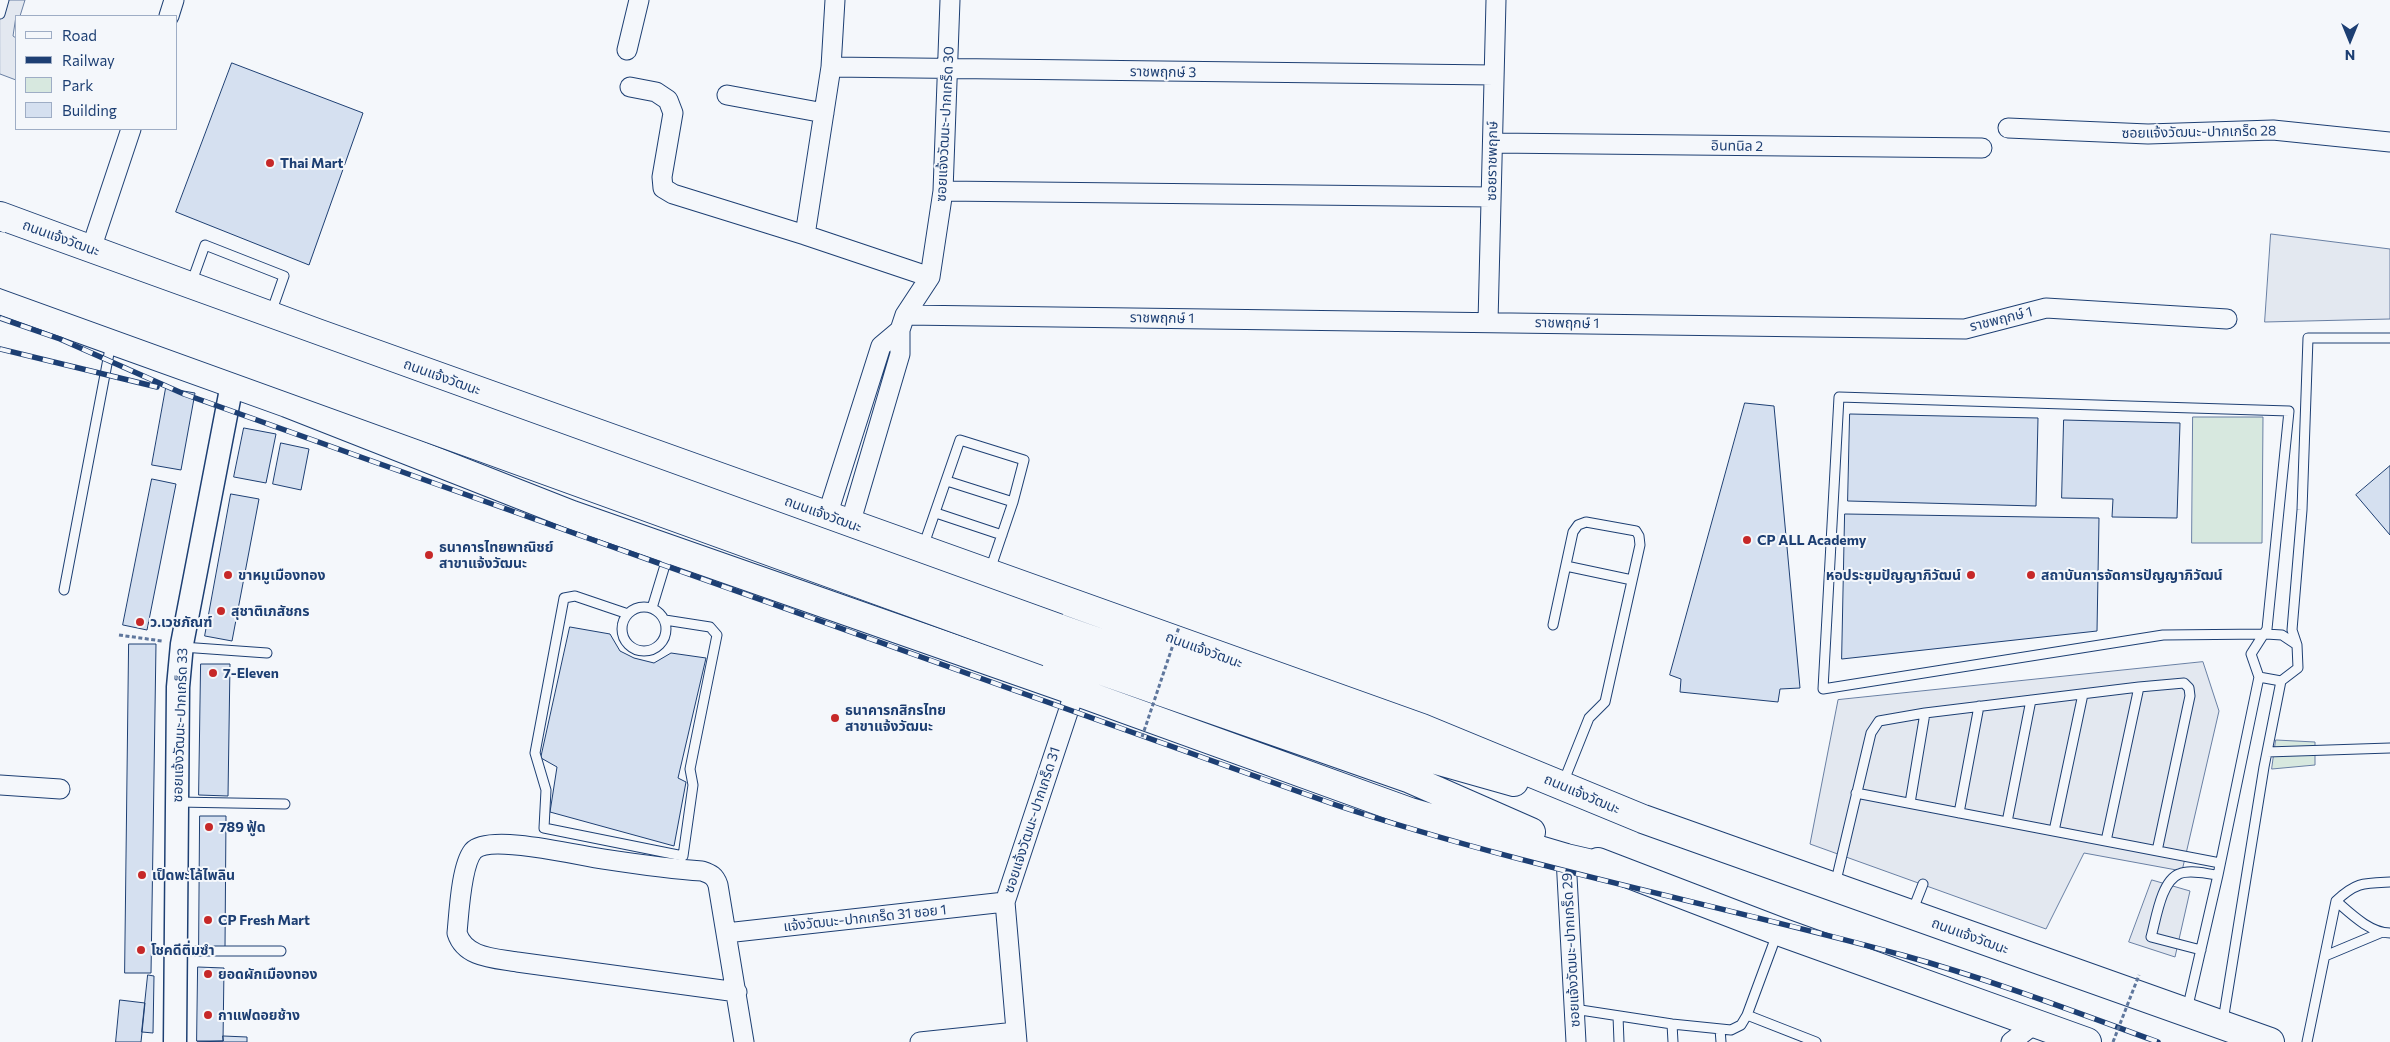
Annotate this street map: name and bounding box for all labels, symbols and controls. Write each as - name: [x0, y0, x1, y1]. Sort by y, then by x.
- legend: [15, 15, 178, 130]
- north arrow: [2325, 15, 2375, 65]
- text: Road: [62, 26, 97, 44]
- street label: ซอยแจ้งวัฒนะ-ปากเกร็ด 30: [933, 46, 957, 202]
- text: N: [2345, 47, 2355, 64]
- text: Railway: [62, 51, 115, 69]
- street label: ราชพฤกษ์ 3: [1130, 63, 1196, 81]
- text: Park: [62, 76, 93, 94]
- text: Building: [62, 101, 117, 119]
- street label: ซอยราชพฤกษ์: [1483, 121, 1501, 201]
- street label: ซอยแจ้งวัฒนะ-ปากเกร็ด 28: [2121, 122, 2277, 142]
- street label: อินทนิล 2: [1711, 137, 1763, 155]
- place label: Thai Mart: [280, 155, 344, 171]
- marker: Thai Mart: [264, 157, 276, 169]
- street label: ถนนแจ้งวัฒนะ: [20, 216, 102, 260]
- street label: ราชพฤกษ์ 1: [1968, 303, 2034, 335]
- street label: ราชพฤกษ์ 1: [1130, 309, 1194, 327]
- street label: ราชพฤกษ์ 1: [1535, 314, 1599, 332]
- street label: ถนนแจ้งวัฒนะ: [401, 355, 483, 399]
- street label: ถนนแจ้งวัฒนะ: [782, 492, 864, 536]
- place label: CP ALL Academy: [1757, 532, 1866, 548]
- marker: CP ALL Academy: [1741, 534, 1753, 546]
- place label: ธนาคารไทยพาณิชย์ สาขาแจ้งวัฒนะ: [439, 539, 553, 572]
- marker: ธนาคารไทยพาณิชย์ สาขาแจ้งวัฒนะ: [423, 549, 435, 561]
- place label: ขาหมูเมืองทอง: [238, 567, 326, 583]
- place label: หอประชุมปัญญาภิวัฒน์: [1826, 567, 1961, 583]
- place label: สถาบันการจัดการปัญญาภิวัฒน์: [2041, 567, 2223, 583]
- marker: ขาหมูเมืองทอง: [222, 569, 234, 581]
- marker: หอประชุมปัญญาภิวัฒน์: [1965, 569, 1977, 581]
- marker: สถาบันการจัดการปัญญาภิวัฒน์: [2025, 569, 2037, 581]
- place label: สุชาติเภสัชกร: [231, 603, 310, 619]
- marker: สุชาติเภสัชกร: [215, 605, 227, 617]
- place label: ว.เวชภัณฑ์: [150, 614, 212, 630]
- marker: ว.เวชภัณฑ์: [134, 616, 146, 628]
- street label: ถนนแจ้งวัฒนะ: [1163, 628, 1245, 672]
- street label: ซอยแจ้งวัฒนะ-ปากเกร็ด 33: [169, 647, 191, 803]
- place label: 7-Eleven: [223, 665, 279, 681]
- marker: 7-Eleven: [207, 667, 219, 679]
- place label: ธนาคารกสิกรไทย สาขาแจ้งวัฒนะ: [845, 702, 946, 734]
- marker: ธนาคารกสิกรไทย สาขาแจ้งวัฒนะ: [829, 712, 841, 724]
- street label: ซอยแจ้งวัฒนะ-ปากเกร็ด 31: [1000, 745, 1064, 895]
- street label: ถนนแจ้งวัฒนะ: [1541, 770, 1623, 818]
- place label: 789 ฟู้ด: [219, 819, 266, 835]
- marker: 789 ฟู้ด: [203, 821, 215, 833]
- place label: เป็ดพะโล้ไพลิน: [152, 867, 235, 883]
- marker: เป็ดพะโล้ไพลิน: [136, 869, 148, 881]
- street label: ซอยแจ้งวัฒนะ-ปากเกร็ด 29: [1559, 872, 1583, 1028]
- street label: แจ้งวัฒนะ-ปากเกร็ด 31 ซอย 1: [783, 901, 947, 935]
- place label: CP Fresh Mart: [218, 912, 310, 928]
- marker: CP Fresh Mart: [202, 914, 214, 926]
- street label: ถนนแจ้งวัฒนะ: [1929, 914, 2011, 958]
- place label: โชคดีติ่มซำ: [151, 942, 214, 958]
- marker: โชคดีติ่มซำ: [135, 944, 147, 956]
- place label: ยอดผักเมืองทอง: [218, 966, 318, 982]
- marker: ยอดผักเมืองทอง: [202, 968, 214, 980]
- place label: กาแฟดอยช้าง: [218, 1007, 300, 1023]
- marker: กาแฟดอยช้าง: [202, 1009, 214, 1021]

